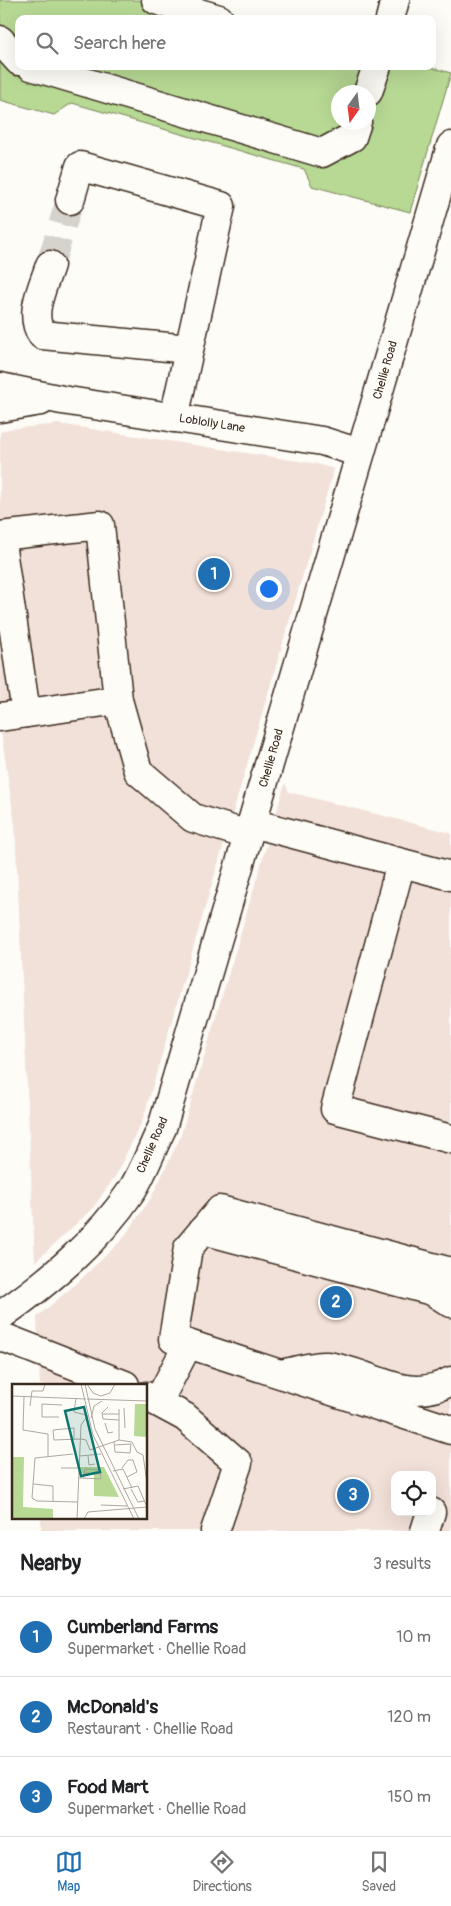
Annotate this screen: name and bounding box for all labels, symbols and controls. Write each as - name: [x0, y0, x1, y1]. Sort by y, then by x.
- search box: [15, 15, 436, 70]
- icon: search: [33, 29, 61, 57]
- text: Search here: [73, 31, 166, 55]
- north arrow: [331, 85, 376, 130]
- street label: Chellie Road: [370, 339, 401, 401]
- street label: Loblolly Lane: [178, 411, 246, 436]
- pin: 1: [198, 555, 230, 593]
- your location: [256, 576, 282, 602]
- street label: Chellie Road: [256, 727, 287, 789]
- street label: Chellie Road: [133, 1115, 172, 1176]
- pin: 2: [320, 1283, 352, 1321]
- inset map: [12, 1384, 148, 1518]
- map controls: [391, 1471, 436, 1516]
- button: locate: [391, 1471, 436, 1516]
- pin: 3: [337, 1476, 369, 1514]
- text: Nearby: [20, 1550, 81, 1577]
- text: 3 results: [373, 1554, 431, 1574]
- text: Cumberland Farms: [67, 1615, 218, 1639]
- text: 1: [33, 1627, 39, 1647]
- text: 10 m: [396, 1627, 431, 1647]
- text: Supermarket · Chellie Road: [67, 1639, 246, 1659]
- text: McDonald's: [67, 1695, 158, 1719]
- text: 2: [32, 1707, 40, 1727]
- text: 120 m: [387, 1707, 431, 1727]
- text: Restaurant · Chellie Road: [67, 1719, 233, 1739]
- text: Food Mart: [67, 1775, 148, 1799]
- text: 3: [32, 1787, 40, 1807]
- text: 150 m: [387, 1787, 431, 1807]
- text: Supermarket · Chellie Road: [67, 1799, 246, 1819]
- tab: Map: [55, 1848, 83, 1895]
- tab: Directions: [192, 1848, 252, 1895]
- tab: Saved: [361, 1848, 396, 1895]

